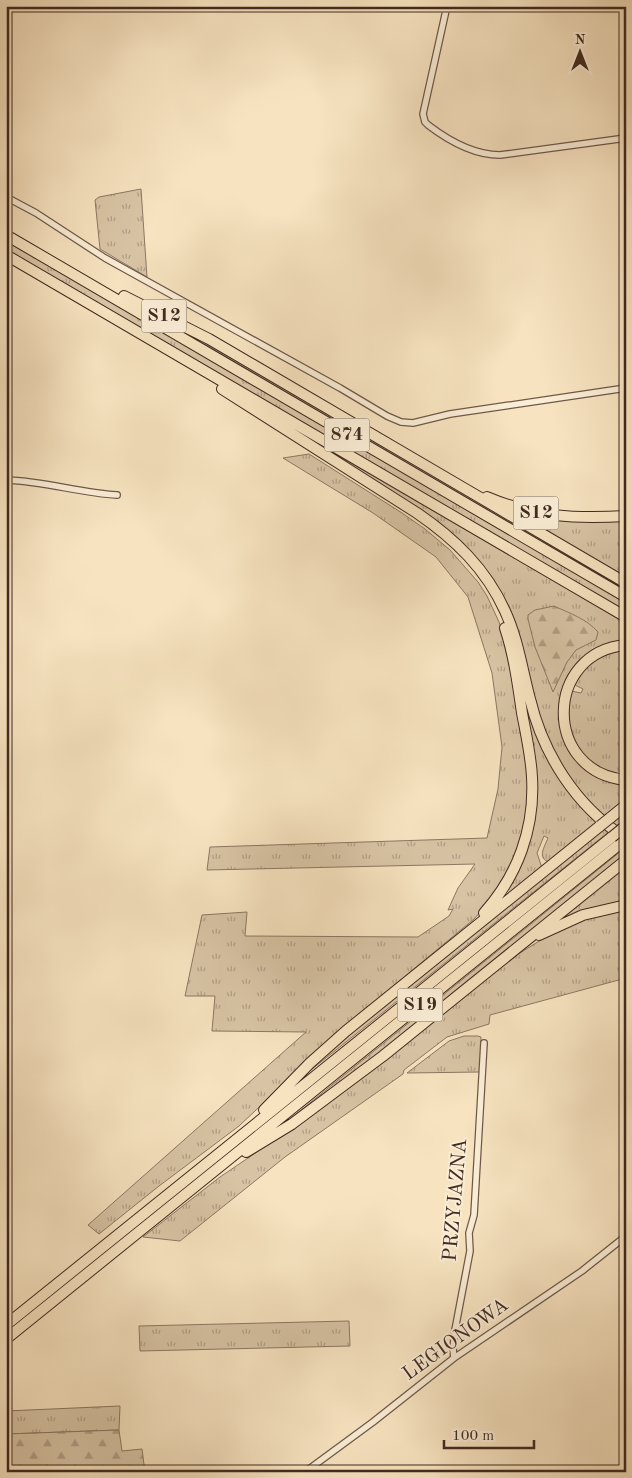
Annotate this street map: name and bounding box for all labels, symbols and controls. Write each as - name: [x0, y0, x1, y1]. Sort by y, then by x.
- north arrow: [554, 28, 604, 78]
- text: N: [575, 33, 586, 47]
- road number: S12: [142, 300, 186, 332]
- road number: 874: [324, 418, 370, 452]
- road number: S12: [514, 496, 558, 530]
- road number: S19: [398, 988, 442, 1022]
- street label: PRZYJAZNA: [441, 1138, 471, 1262]
- street label: LEGIONOWA: [400, 1295, 512, 1385]
- scale bar: [444, 1418, 534, 1450]
- text: 100 m: [452, 1429, 494, 1444]

